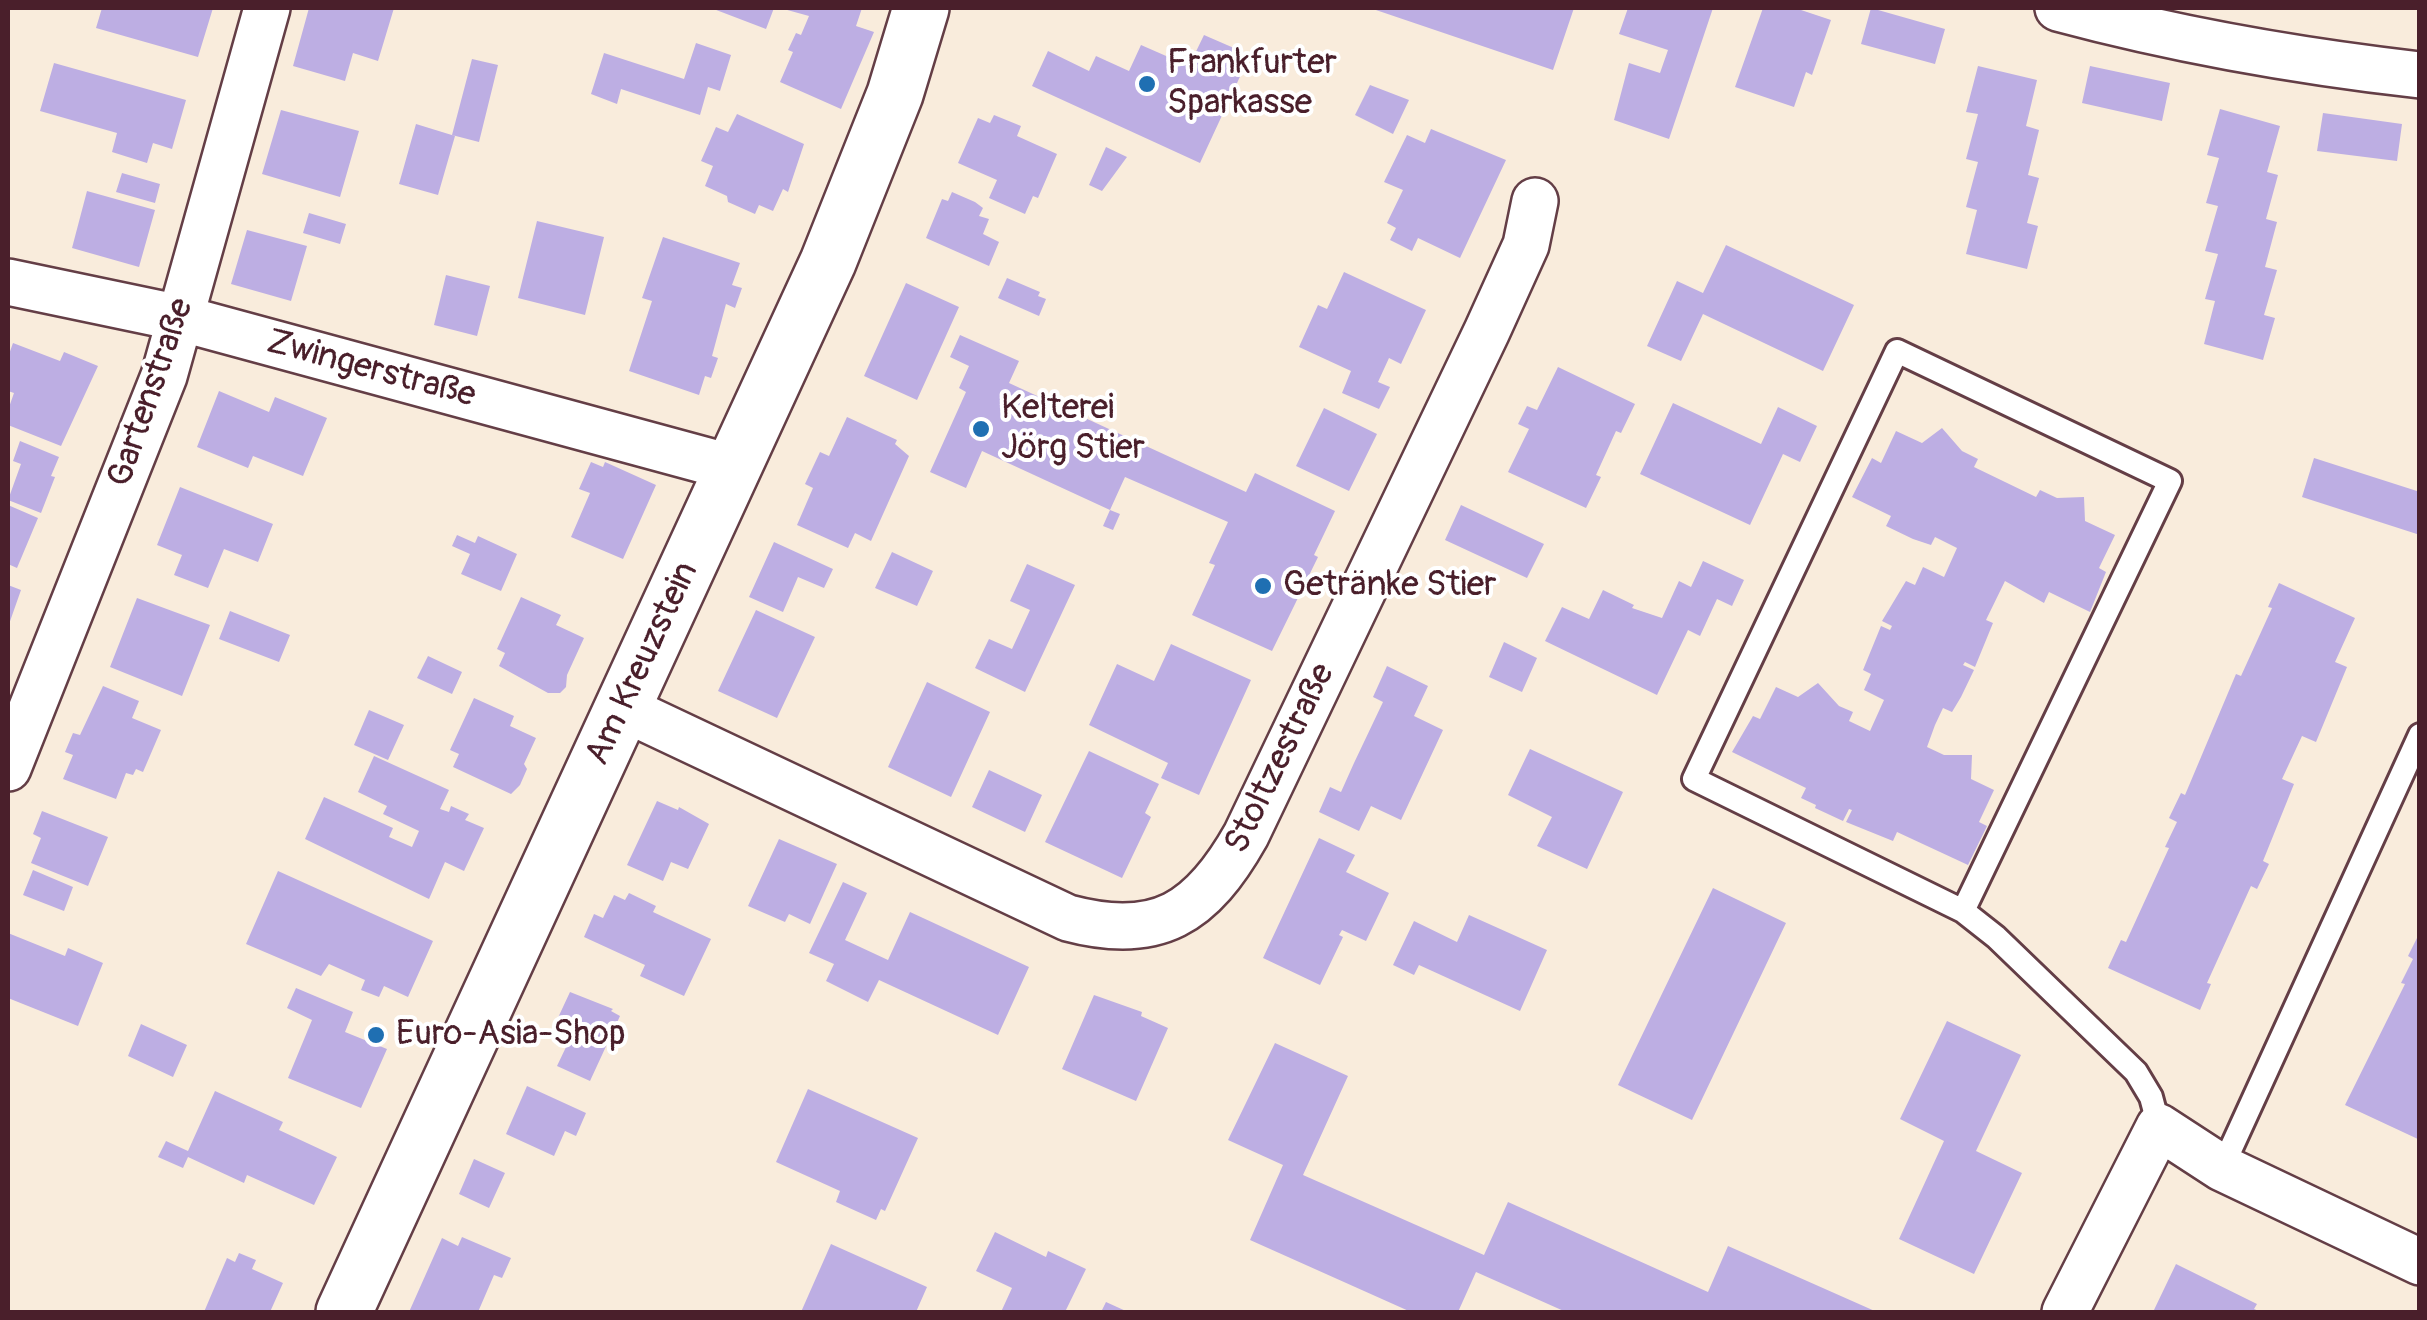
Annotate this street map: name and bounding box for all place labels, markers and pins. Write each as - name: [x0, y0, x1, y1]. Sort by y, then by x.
- place label: Frankfurter Sparkasse: [1167, 43, 1337, 125]
- marker: Frankfurter Sparkasse: [1136, 73, 1158, 95]
- place label: Kelterei Jörg Stier: [1001, 388, 1145, 470]
- marker: Kelterei Jörg Stier: [970, 418, 992, 440]
- place label: Getränke Stier: [1283, 565, 1496, 607]
- marker: Getränke Stier: [1252, 575, 1274, 597]
- place label: Euro-Asia-Shop: [396, 1014, 626, 1056]
- marker: Euro-Asia-Shop: [365, 1024, 387, 1046]

